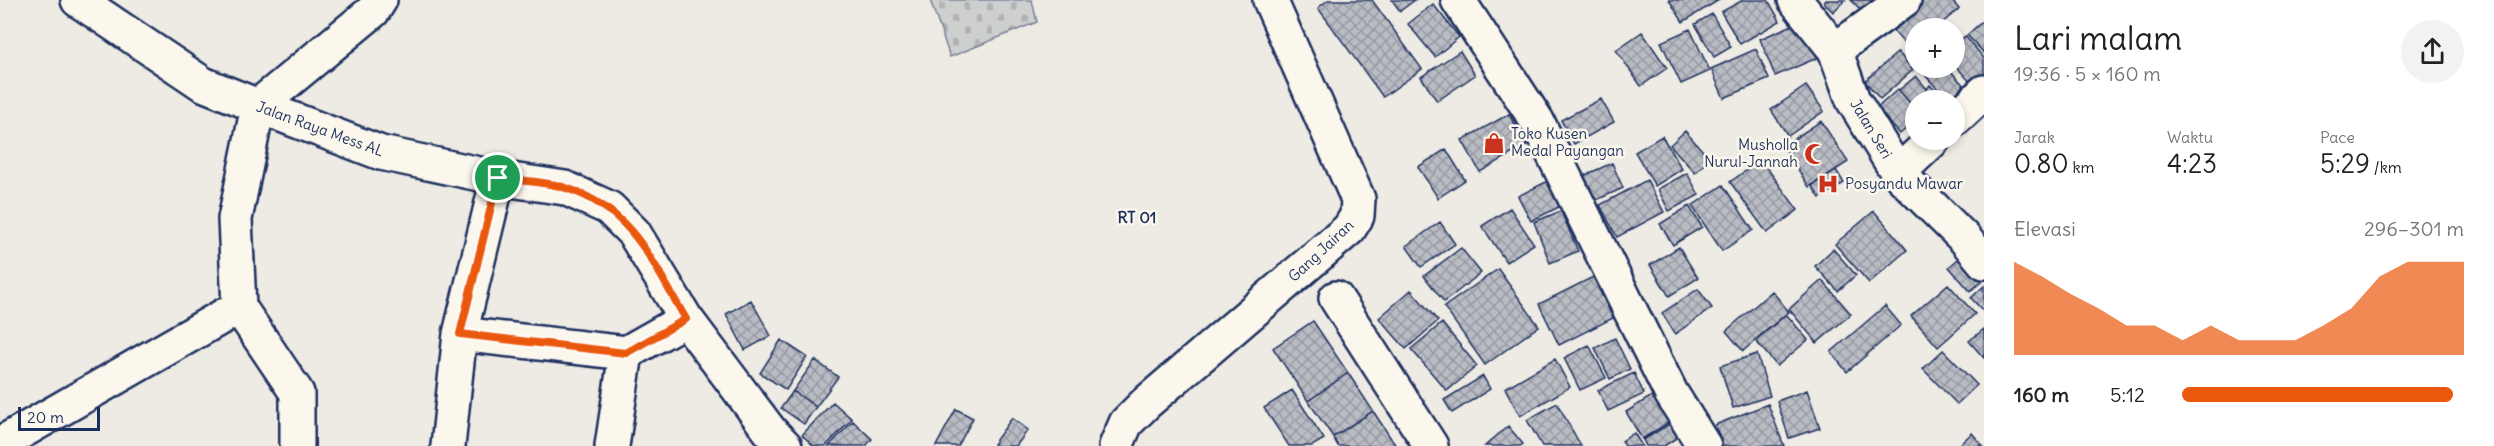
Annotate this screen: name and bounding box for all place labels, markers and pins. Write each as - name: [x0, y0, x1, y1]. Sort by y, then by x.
- place label: Toko Kusen Medal Payangan: [1511, 124, 1624, 160]
- shop icon: Toko Kusen Medal Payangan: [1482, 131, 1506, 155]
- place label: Musholla Nurul-Jannah: [1704, 135, 1798, 171]
- mosque icon: Musholla Nurul-Jannah: [1803, 142, 1827, 166]
- pin: [472, 152, 523, 203]
- hospital icon: Posyandu Mawar: [1816, 172, 1840, 196]
- place label: Posyandu Mawar: [1845, 174, 1963, 193]

